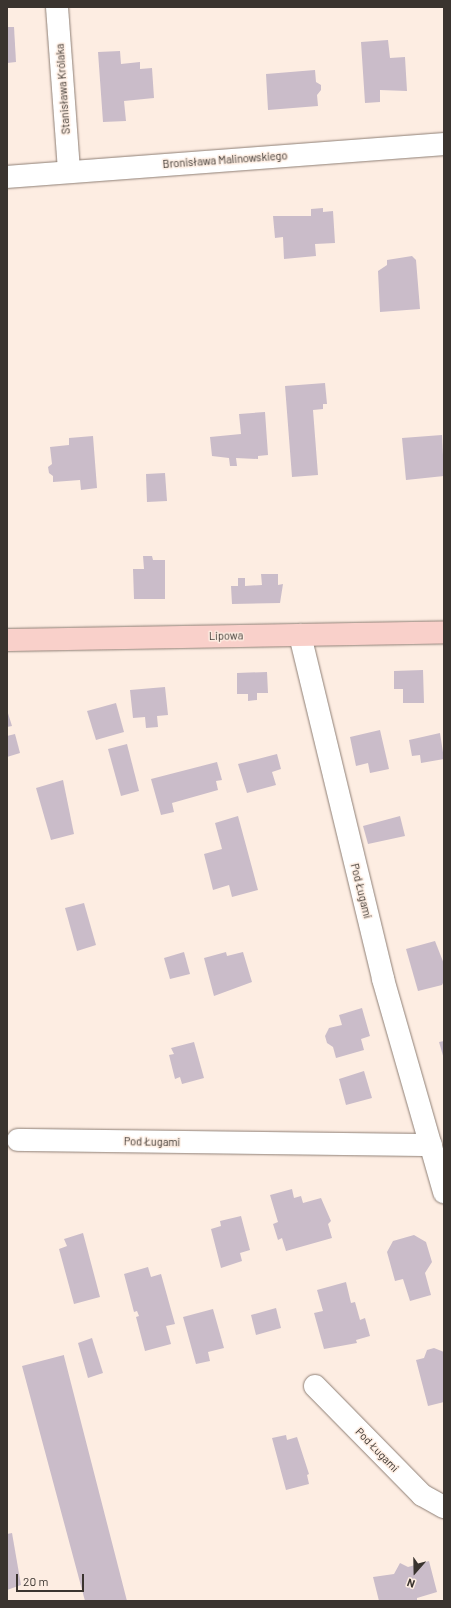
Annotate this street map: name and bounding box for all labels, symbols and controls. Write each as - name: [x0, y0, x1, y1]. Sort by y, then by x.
- street label: Stanisława Królaka: [53, 43, 73, 135]
- street label: Bronisława Malinowskiego: [162, 149, 288, 171]
- street label: Lipowa: [209, 629, 243, 643]
- street label: Pod Ługami: [348, 862, 374, 920]
- street label: Pod Ługami: [124, 1135, 180, 1149]
- street label: Pod Ługami: [353, 1425, 401, 1475]
- north arrow: [395, 1552, 435, 1592]
- scale bar: [18, 1566, 86, 1592]
- text: 20 m: [23, 1574, 49, 1588]
- text: N: [405, 1576, 416, 1591]

